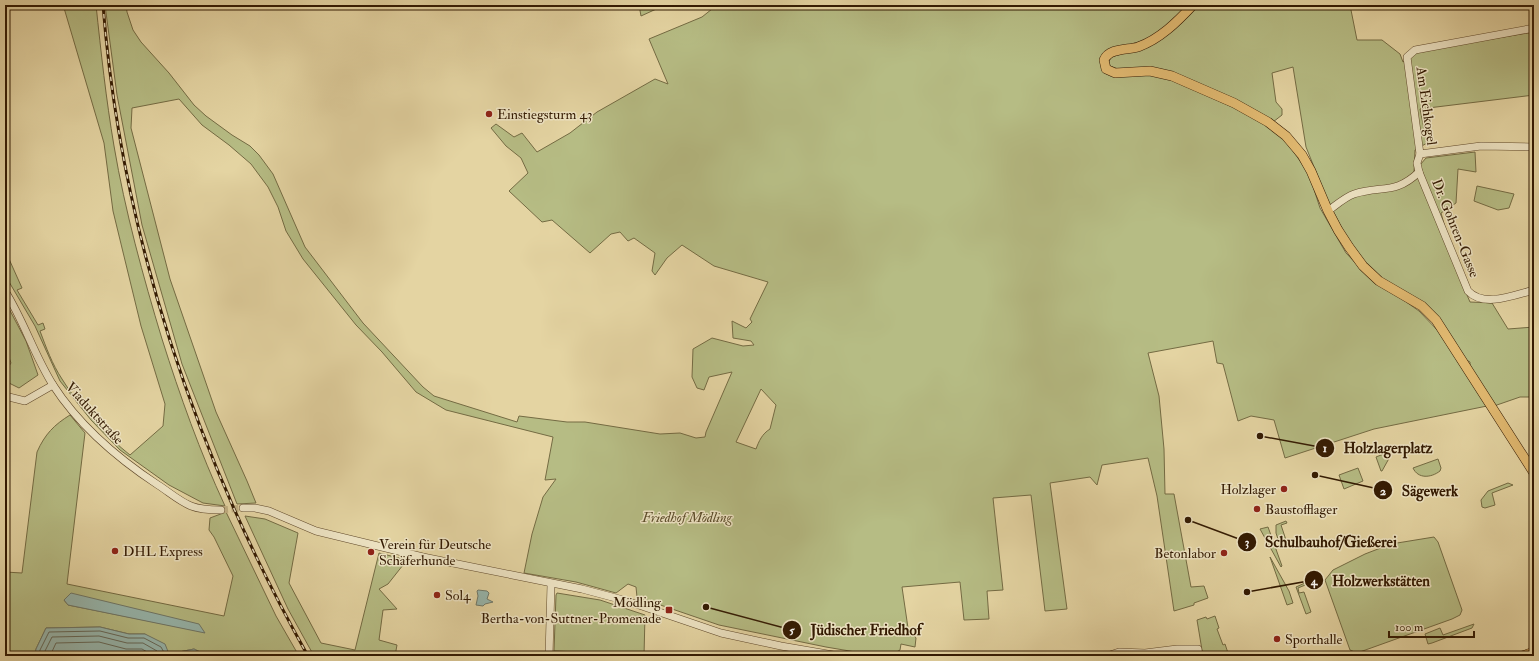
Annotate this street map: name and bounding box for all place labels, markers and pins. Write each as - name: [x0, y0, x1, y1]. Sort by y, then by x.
- place label: Einstiegsturm 43: [497, 106, 592, 123]
- marker: Einstiegsturm 43: [484, 109, 494, 119]
- callout: Holzlagerplatz: [1315, 434, 1440, 461]
- callout: Sägewerk: [1373, 477, 1466, 504]
- place label: Holzlager: [1220, 481, 1277, 498]
- marker: Holzlager: [1279, 484, 1289, 494]
- place label: Baustofflager: [1265, 501, 1338, 518]
- marker: Baustofflager: [1252, 504, 1262, 514]
- callout: Schulbauhof/Gießerei: [1237, 529, 1405, 556]
- place label: Verein für Deutsche Schäferhunde: [379, 536, 491, 569]
- place label: DHL Express: [123, 543, 203, 561]
- place label: Betonlabor: [1154, 545, 1217, 562]
- marker: DHL Express: [110, 546, 120, 556]
- marker: Verein für Deutsche Schäferhunde: [366, 547, 376, 557]
- marker: Betonlabor: [1219, 548, 1229, 558]
- callout: Holzwerkstätten: [1304, 567, 1438, 594]
- place label: Sol4: [445, 587, 472, 604]
- marker: Sol4: [432, 590, 442, 600]
- place label: Mödling Bertha-von-Suttner-Promenade: [481, 594, 662, 627]
- marker: Mödling Bertha-von-Suttner-Promenade: [664, 605, 674, 615]
- callout: Jüdischer Friedhof: [782, 617, 929, 644]
- place label: Sporthalle: [1285, 631, 1343, 649]
- marker: Sporthalle: [1272, 634, 1282, 644]

